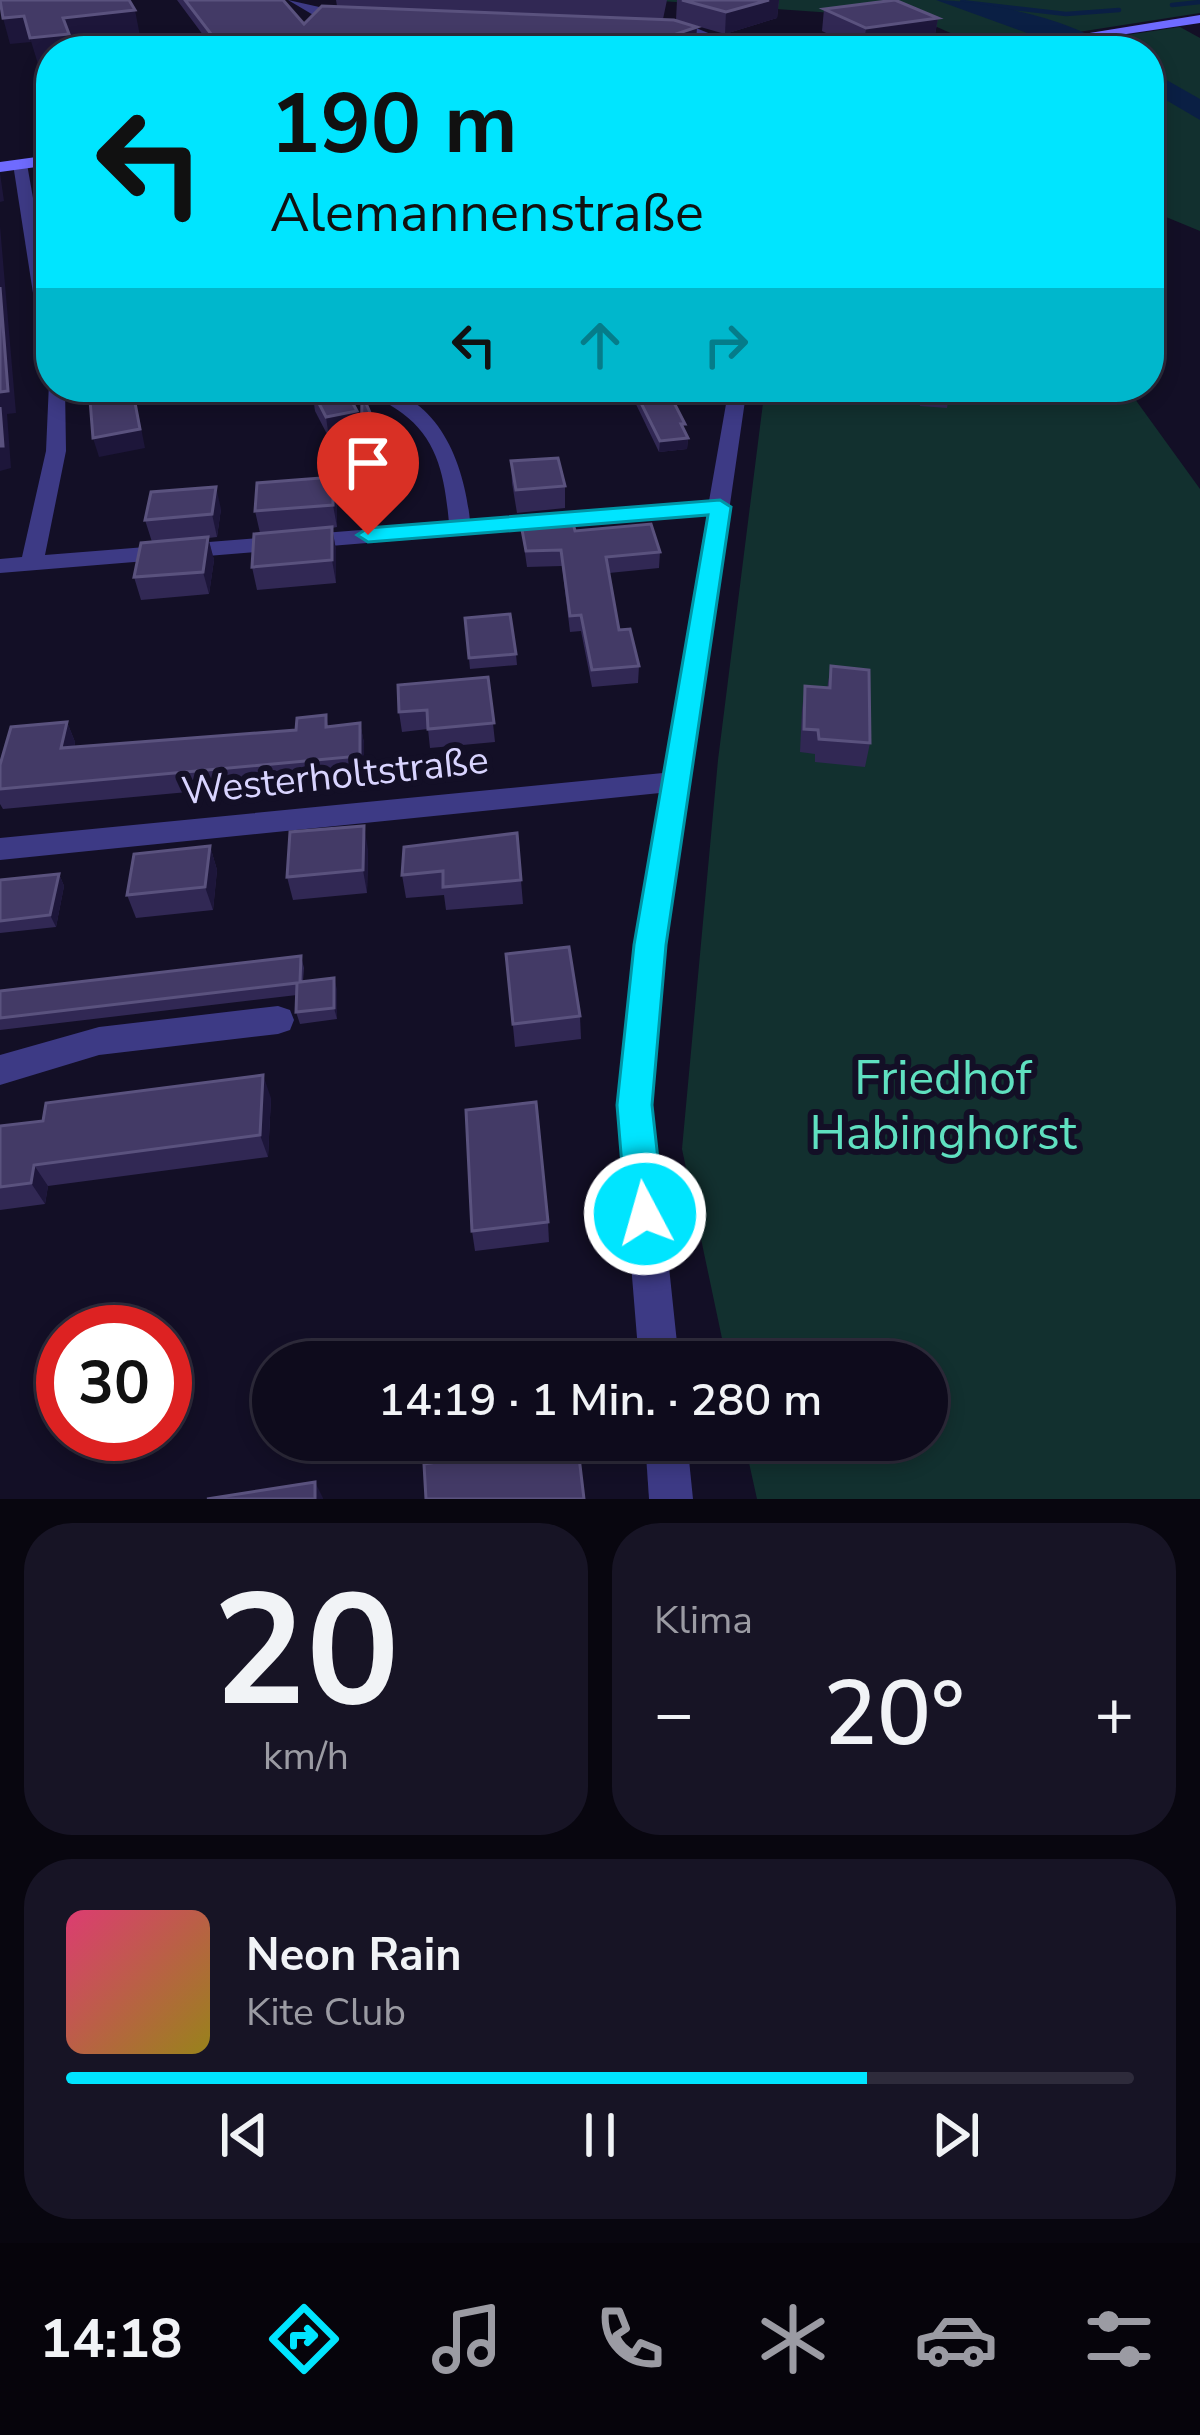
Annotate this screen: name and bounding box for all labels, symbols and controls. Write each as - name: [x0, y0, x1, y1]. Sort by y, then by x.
- text: 190 m: [270, 67, 518, 182]
- icon: left: [72, 84, 228, 240]
- text: Alemannenstraße: [270, 176, 704, 250]
- icon: left: [441, 312, 507, 378]
- icon: ahead: [567, 312, 633, 378]
- icon: right: [693, 312, 759, 378]
- pin: [317, 412, 419, 535]
- icon: arrive: [335, 430, 401, 496]
- street label: Westerholtstraße: [179, 734, 491, 818]
- park label: Friedhof Habinghorst: [809, 1045, 1078, 1166]
- position arrow: [582, 1151, 708, 1277]
- speed limit sign: 30: [36, 1305, 192, 1461]
- text: 14:19 · 1 Min. · 280 m: [378, 1370, 822, 1431]
- text: 20: [212, 1545, 400, 1758]
- text: Klima: [654, 1594, 753, 1647]
- text: 20°: [823, 1653, 965, 1776]
- text: −: [654, 1669, 694, 1759]
- text: +: [1094, 1669, 1134, 1759]
- text: km/h: [263, 1730, 349, 1783]
- text: Neon Rain: [246, 1925, 462, 1986]
- text: Kite Club: [246, 1986, 406, 2039]
- icon: previous: [211, 2102, 277, 2168]
- icon: pause: [567, 2102, 633, 2168]
- icon: next: [923, 2102, 989, 2168]
- icon: directions: [262, 2297, 346, 2381]
- icon: music: [425, 2297, 509, 2381]
- icon: phone: [588, 2297, 672, 2381]
- icon: climate: [751, 2297, 835, 2381]
- icon: car: [914, 2297, 998, 2381]
- icon: filters: [1077, 2297, 1161, 2381]
- text: 14:18: [40, 2302, 183, 2376]

